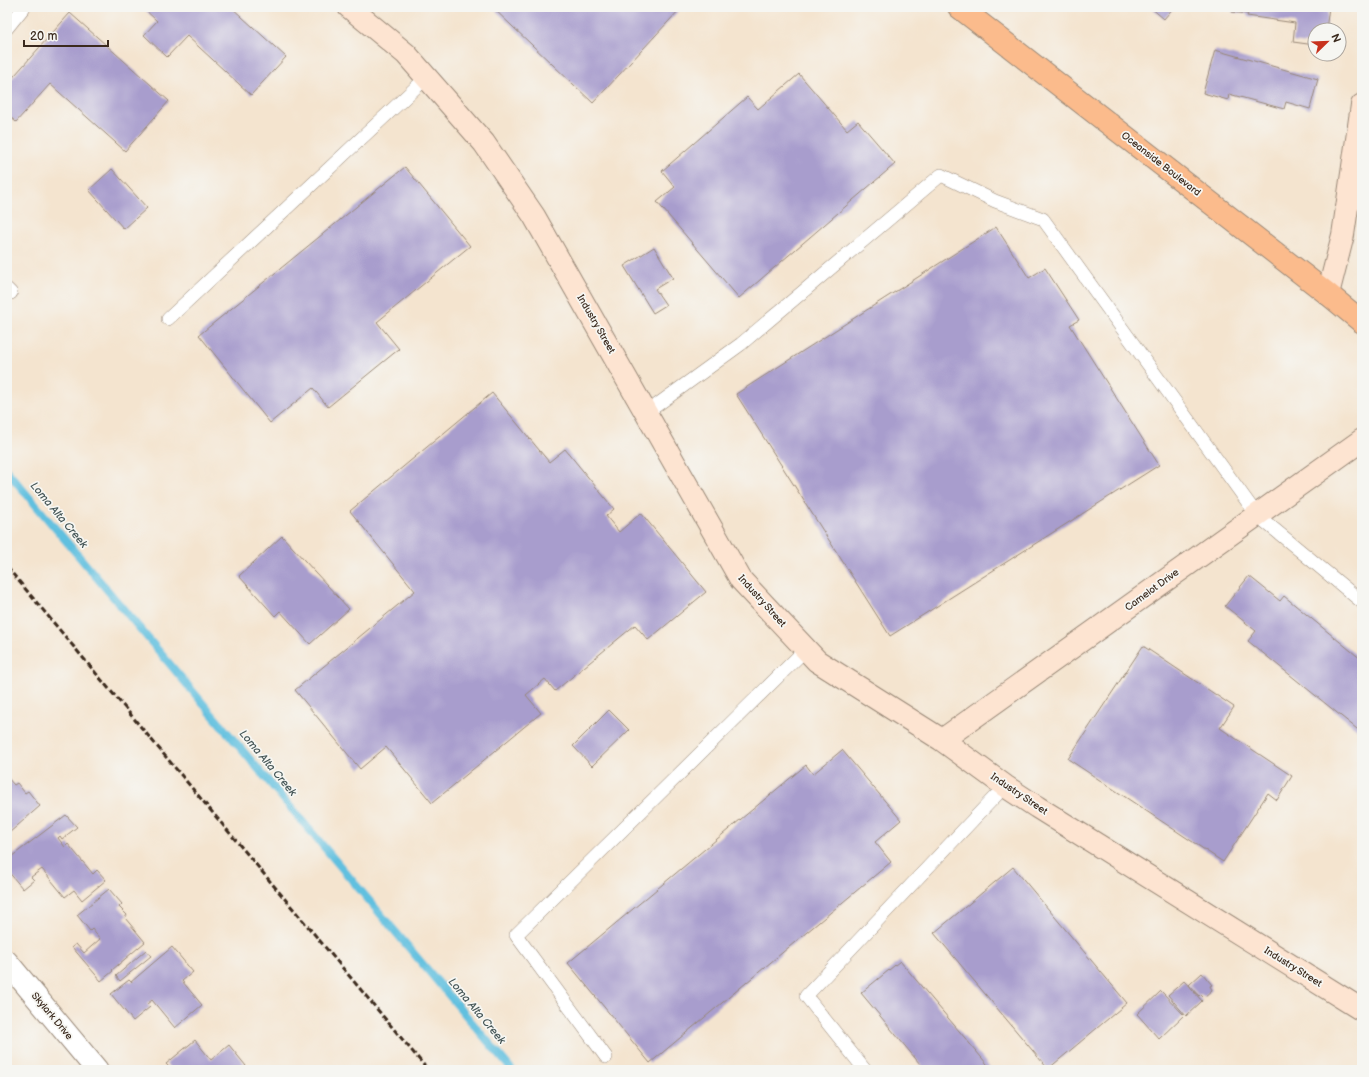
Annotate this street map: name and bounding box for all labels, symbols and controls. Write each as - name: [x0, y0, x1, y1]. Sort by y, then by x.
- scale bar: [24, 22, 108, 48]
- north arrow: [1307, 22, 1347, 62]
- text: 20 m: [30, 29, 57, 44]
- text: N: [1328, 32, 1343, 45]
- street label: Oceanside Boulevard: [1119, 129, 1203, 199]
- street label: Industry Street: [574, 292, 618, 356]
- water label: Loma Alta Creek: [28, 479, 91, 551]
- street label: Camelot Drive: [1123, 566, 1181, 614]
- street label: Industry Street: [735, 572, 789, 630]
- water label: Loma Alta Creek: [237, 727, 300, 799]
- street label: Industry Street: [988, 771, 1050, 817]
- street label: Industry Street: [1262, 944, 1324, 990]
- water label: Loma Alta Creek: [446, 975, 509, 1047]
- street label: Skylark Drive: [29, 990, 75, 1042]

